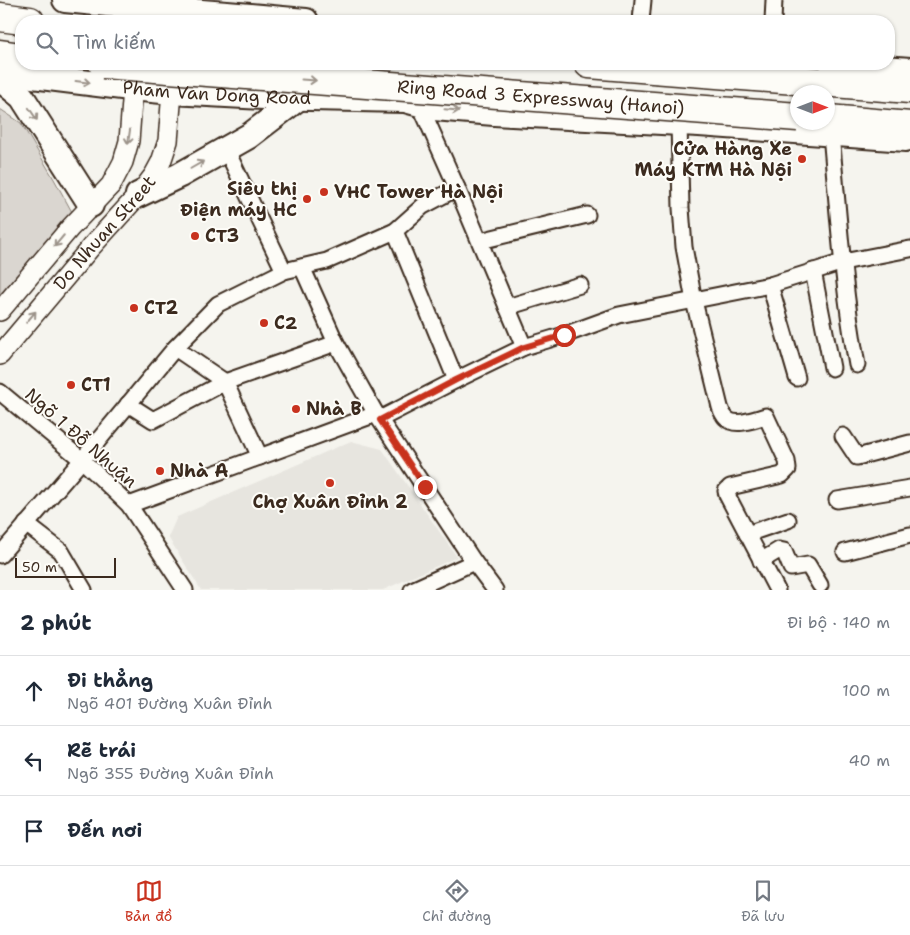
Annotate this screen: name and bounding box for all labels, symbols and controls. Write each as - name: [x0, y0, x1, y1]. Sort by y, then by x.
- search box: [15, 15, 895, 70]
- icon: search: [33, 29, 61, 57]
- text: Tìm kiếm: [73, 30, 156, 55]
- street label: Ring Road 3 Expressway (Hanoi): [396, 74, 685, 120]
- street label: Pham Van Dong Road: [121, 75, 311, 110]
- one-way arrow: [301, 75, 317, 84]
- one-way arrow: [75, 77, 91, 87]
- north arrow: [790, 85, 835, 130]
- one-way arrow: [444, 105, 460, 114]
- one-way arrow: [28, 107, 39, 121]
- one-way arrow: [124, 128, 134, 144]
- place label: Cửa Hàng Xe Máy KTM Hà Nội: [634, 137, 792, 182]
- marker: Cửa Hàng Xe Máy KTM Hà Nội: [796, 153, 808, 165]
- one-way arrow: [190, 160, 205, 170]
- street label: Do Nhuan Street: [48, 170, 161, 295]
- place label: Siêu thị Điện máy HC: [180, 177, 297, 222]
- place label: VHC Tower Hà Nội: [334, 180, 503, 204]
- marker: VHC Tower Hà Nội: [318, 186, 330, 198]
- marker: Siêu thị Điện máy HC: [301, 193, 313, 205]
- place label: CT3: [205, 224, 239, 248]
- marker: CT3: [189, 230, 201, 242]
- one-way arrow: [54, 234, 65, 247]
- place label: CT2: [144, 296, 179, 320]
- marker: CT2: [128, 302, 140, 314]
- one-way arrow: [26, 311, 37, 324]
- place label: C2: [274, 311, 298, 335]
- marker: C2: [258, 317, 270, 329]
- route start: [553, 324, 576, 347]
- place label: CT1: [81, 373, 111, 397]
- marker: CT1: [65, 379, 77, 391]
- street label: Ngõ 1 Đỗ Nhuận: [20, 383, 142, 493]
- place label: Nhà B: [306, 397, 362, 421]
- marker: Nhà B: [290, 403, 302, 415]
- place label: Nhà A: [170, 459, 228, 483]
- marker: Nhà A: [154, 465, 166, 477]
- route end: [414, 476, 437, 499]
- marker: Chợ Xuân Đỉnh 2: [324, 477, 336, 489]
- place label: Chợ Xuân Đỉnh 2: [252, 490, 408, 514]
- scale bar: [15, 555, 116, 578]
- text: 50 m: [22, 558, 57, 576]
- text: 2 phút: [20, 609, 92, 637]
- text: Đi bộ · 140 m: [787, 612, 890, 633]
- text: Đi thẳng: [67, 668, 153, 693]
- icon: ahead: [20, 677, 48, 705]
- text: 100 m: [842, 680, 890, 701]
- text: Ngõ 401 Đường Xuân Đỉnh: [67, 693, 273, 714]
- text: Rẽ trái: [67, 738, 136, 763]
- icon: left: [20, 747, 48, 775]
- text: 40 m: [848, 750, 890, 771]
- text: Ngõ 355 Đường Xuân Đỉnh: [67, 763, 274, 784]
- icon: arrive: [20, 817, 48, 845]
- text: Đến nơi: [67, 818, 142, 843]
- tab: Bản đồ: [125, 877, 172, 925]
- tab: Chỉ đường: [422, 877, 491, 925]
- tab: Đã lưu: [741, 877, 785, 925]

